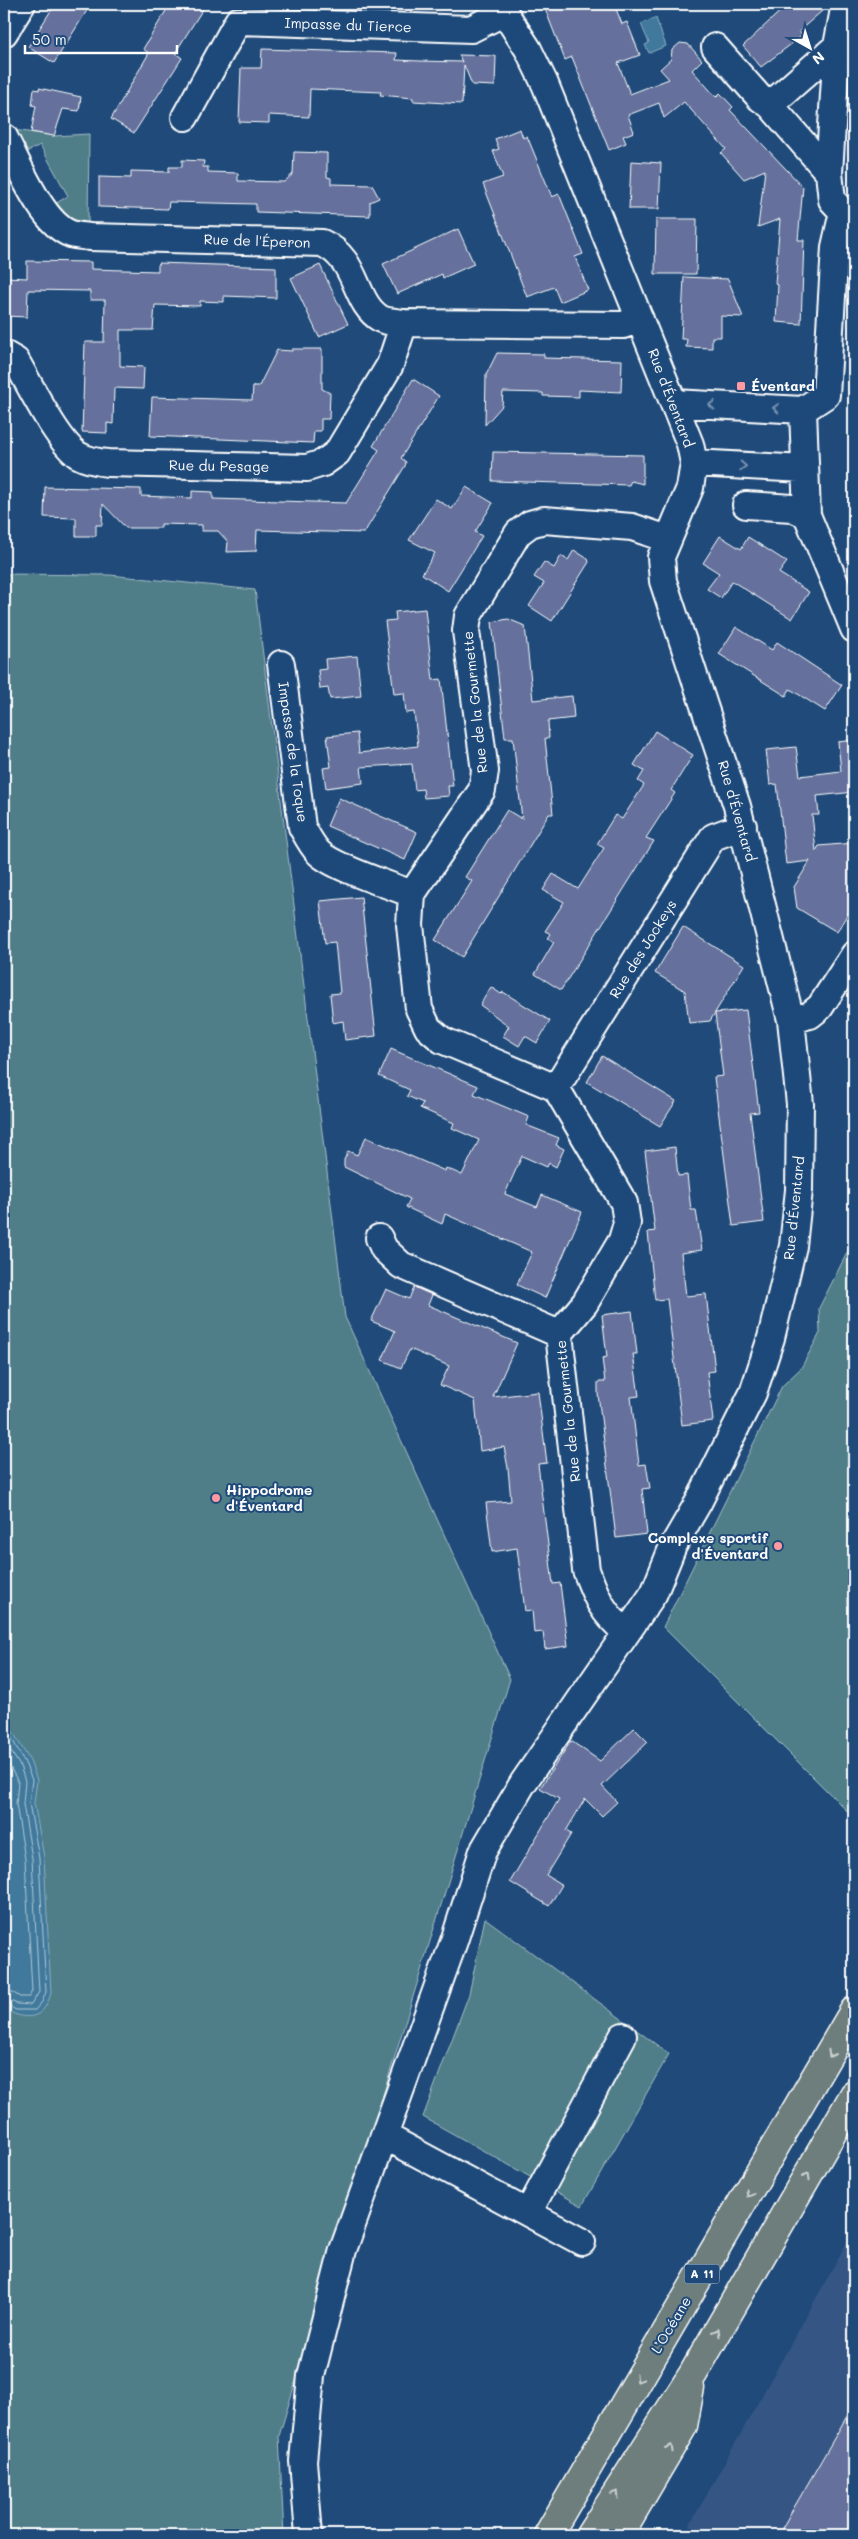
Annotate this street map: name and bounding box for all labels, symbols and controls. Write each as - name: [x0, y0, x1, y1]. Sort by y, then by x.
- street label: Impasse du Tierce: [284, 13, 412, 36]
- scale bar: [25, 22, 178, 54]
- north arrow: [786, 22, 836, 72]
- text: 50 m: [32, 29, 67, 49]
- text: N: [808, 48, 829, 69]
- street label: Rue de l'Éperon: [203, 229, 311, 252]
- street label: Rue d'Éventard: [644, 346, 699, 450]
- place label: Éventard: [751, 376, 815, 395]
- marker: Éventard: [735, 380, 747, 392]
- one-way arrow: [708, 399, 716, 410]
- one-way arrow: [772, 403, 780, 414]
- street label: Rue du Pesage: [169, 455, 269, 476]
- one-way arrow: [739, 460, 747, 471]
- street label: Rue de la Gourmette: [458, 630, 491, 774]
- street label: Impasse de la Toque: [274, 681, 313, 823]
- street label: Rue d'Éventard: [714, 758, 761, 864]
- street label: Rue des Jockeys: [605, 896, 681, 1002]
- street label: Rue d'Éventard: [779, 1155, 808, 1261]
- street label: Rue de la Gourmette: [551, 1339, 584, 1483]
- place label: Hippodrome d'Éventard: [226, 1480, 312, 1515]
- marker: Hippodrome d'Éventard: [210, 1492, 222, 1504]
- place label: Complexe sportif d'Éventard: [648, 1528, 769, 1563]
- marker: Complexe sportif d'Éventard: [772, 1540, 784, 1552]
- one-way arrow: [827, 2049, 837, 2058]
- one-way arrow: [801, 2172, 811, 2181]
- one-way arrow: [745, 2189, 755, 2198]
- road number: A 11: [684, 2264, 720, 2284]
- street label: L’Océane: [646, 2293, 695, 2357]
- one-way arrow: [711, 2328, 721, 2337]
- one-way arrow: [636, 2374, 646, 2383]
- one-way arrow: [664, 2444, 674, 2453]
- one-way arrow: [610, 2491, 619, 2500]

